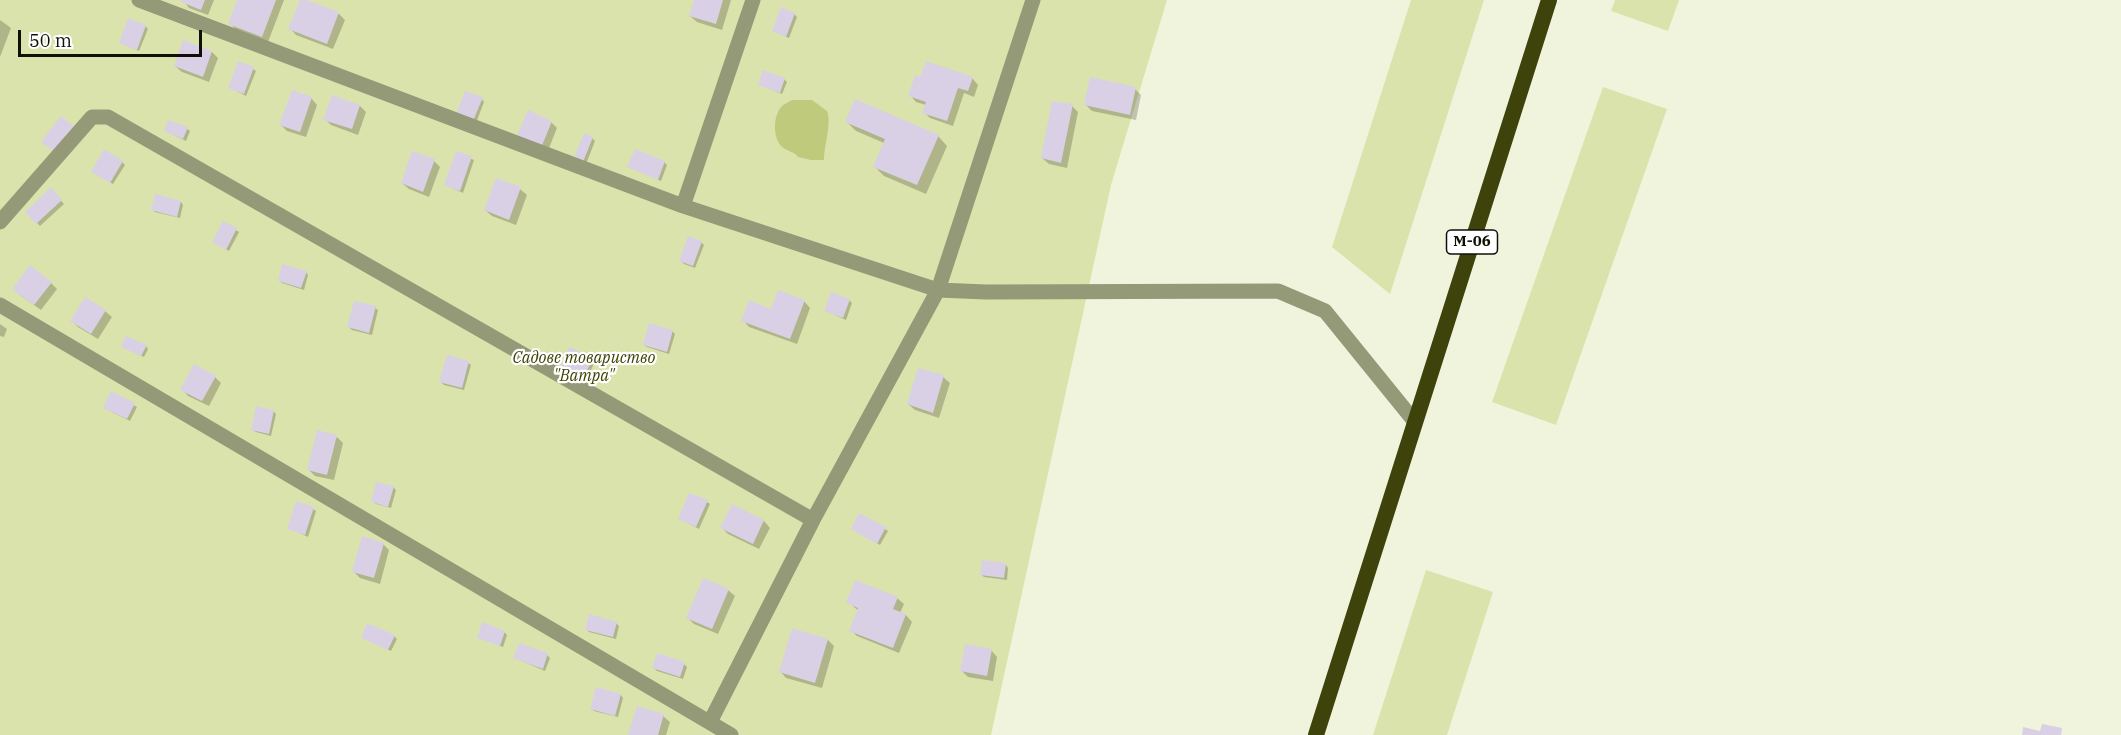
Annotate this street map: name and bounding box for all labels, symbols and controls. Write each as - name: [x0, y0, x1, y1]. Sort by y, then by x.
- scale bar: [21, 18, 206, 56]
- text: 50 m: [29, 29, 72, 52]
- road number: М-06: [1446, 230, 1498, 254]
- park label: Садове товариство "Ватра": [513, 348, 655, 386]

